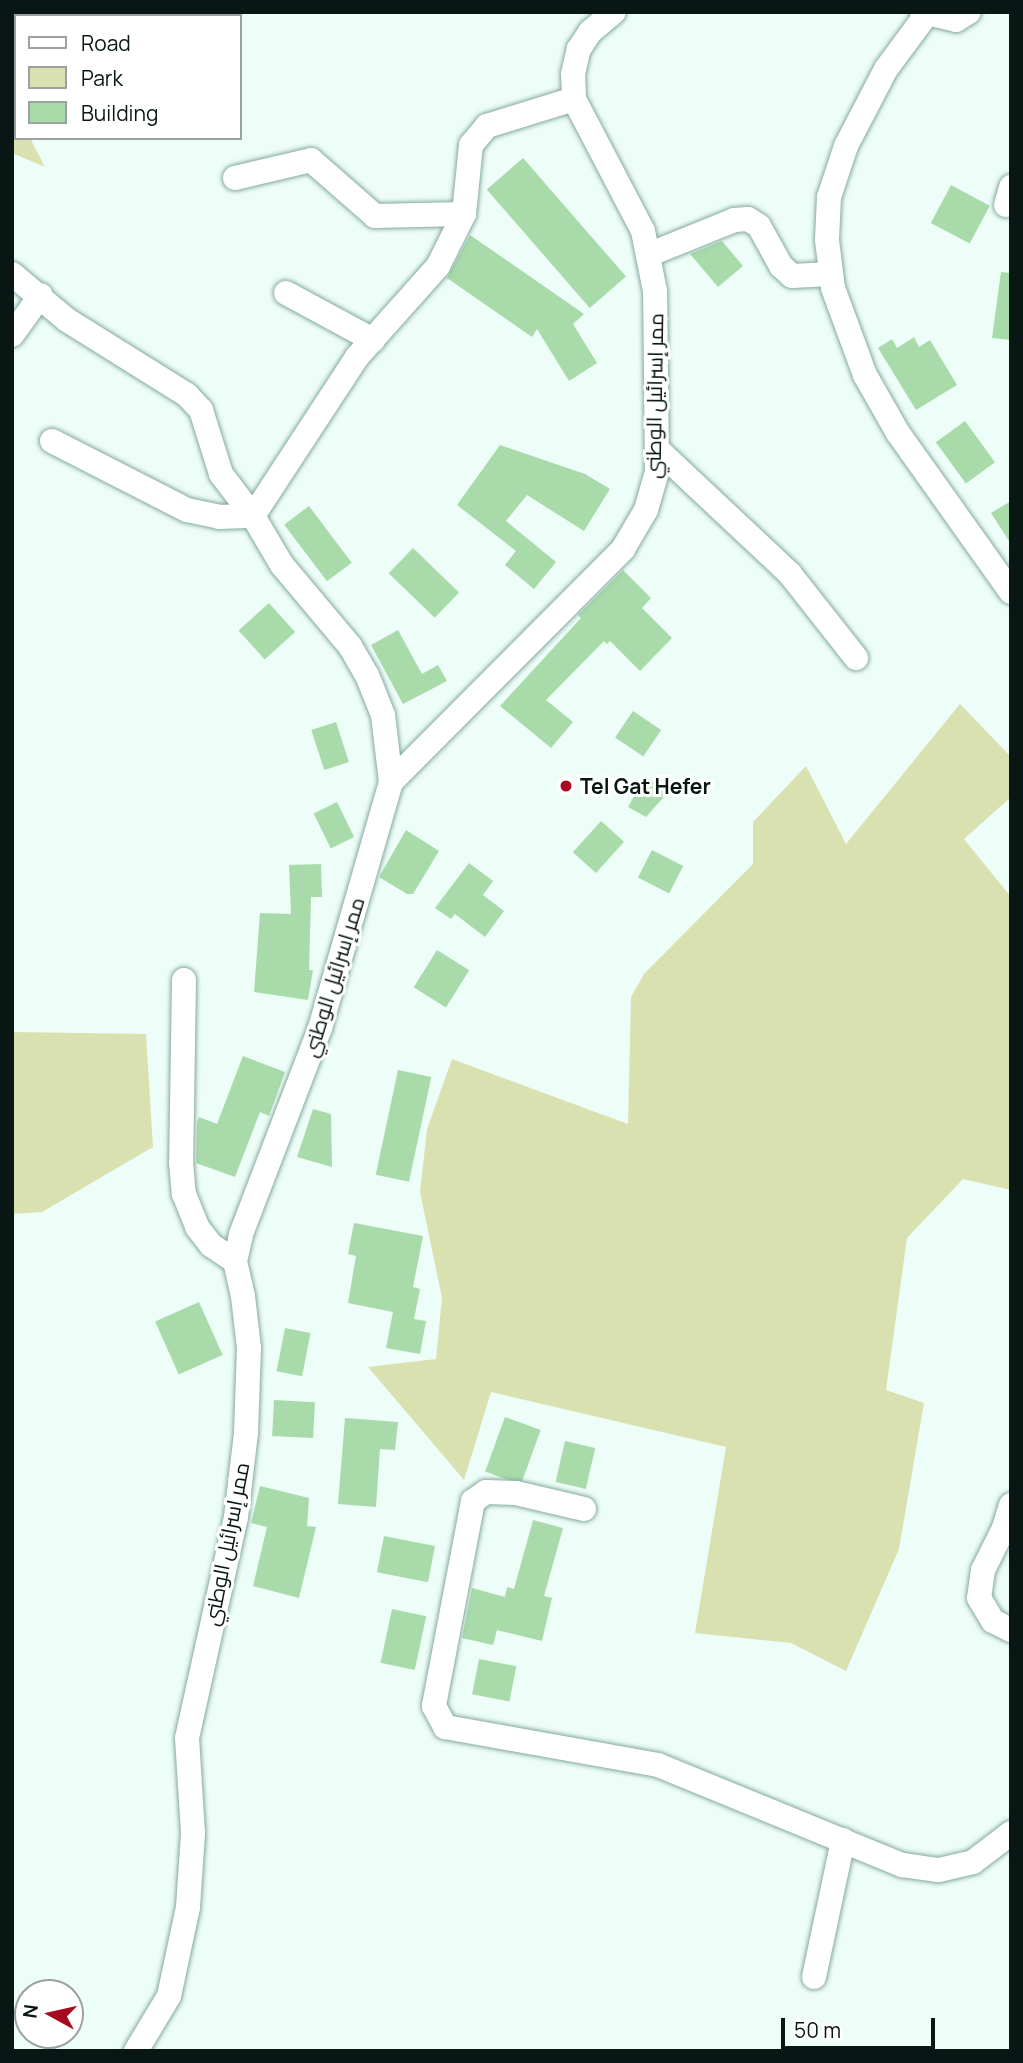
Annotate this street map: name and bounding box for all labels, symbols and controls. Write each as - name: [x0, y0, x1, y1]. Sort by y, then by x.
- legend: [14, 14, 242, 140]
- text: Road: [81, 29, 131, 57]
- text: Park: [81, 64, 123, 92]
- text: Building: [81, 99, 158, 127]
- street label: ممر إسرائيل الوطني: [640, 313, 668, 479]
- place label: Tel Gat Hefer: [580, 773, 711, 799]
- marker: Tel Gat Hefer: [558, 778, 574, 794]
- street label: ممر إسرائيل الوطني: [297, 894, 369, 1060]
- street label: ممر إسرائيل الوطني: [198, 1460, 254, 1628]
- north arrow: [14, 1979, 84, 2049]
- text: N: [16, 2003, 44, 2020]
- scale bar: [785, 2004, 939, 2048]
- text: 50 m: [794, 2016, 841, 2044]

